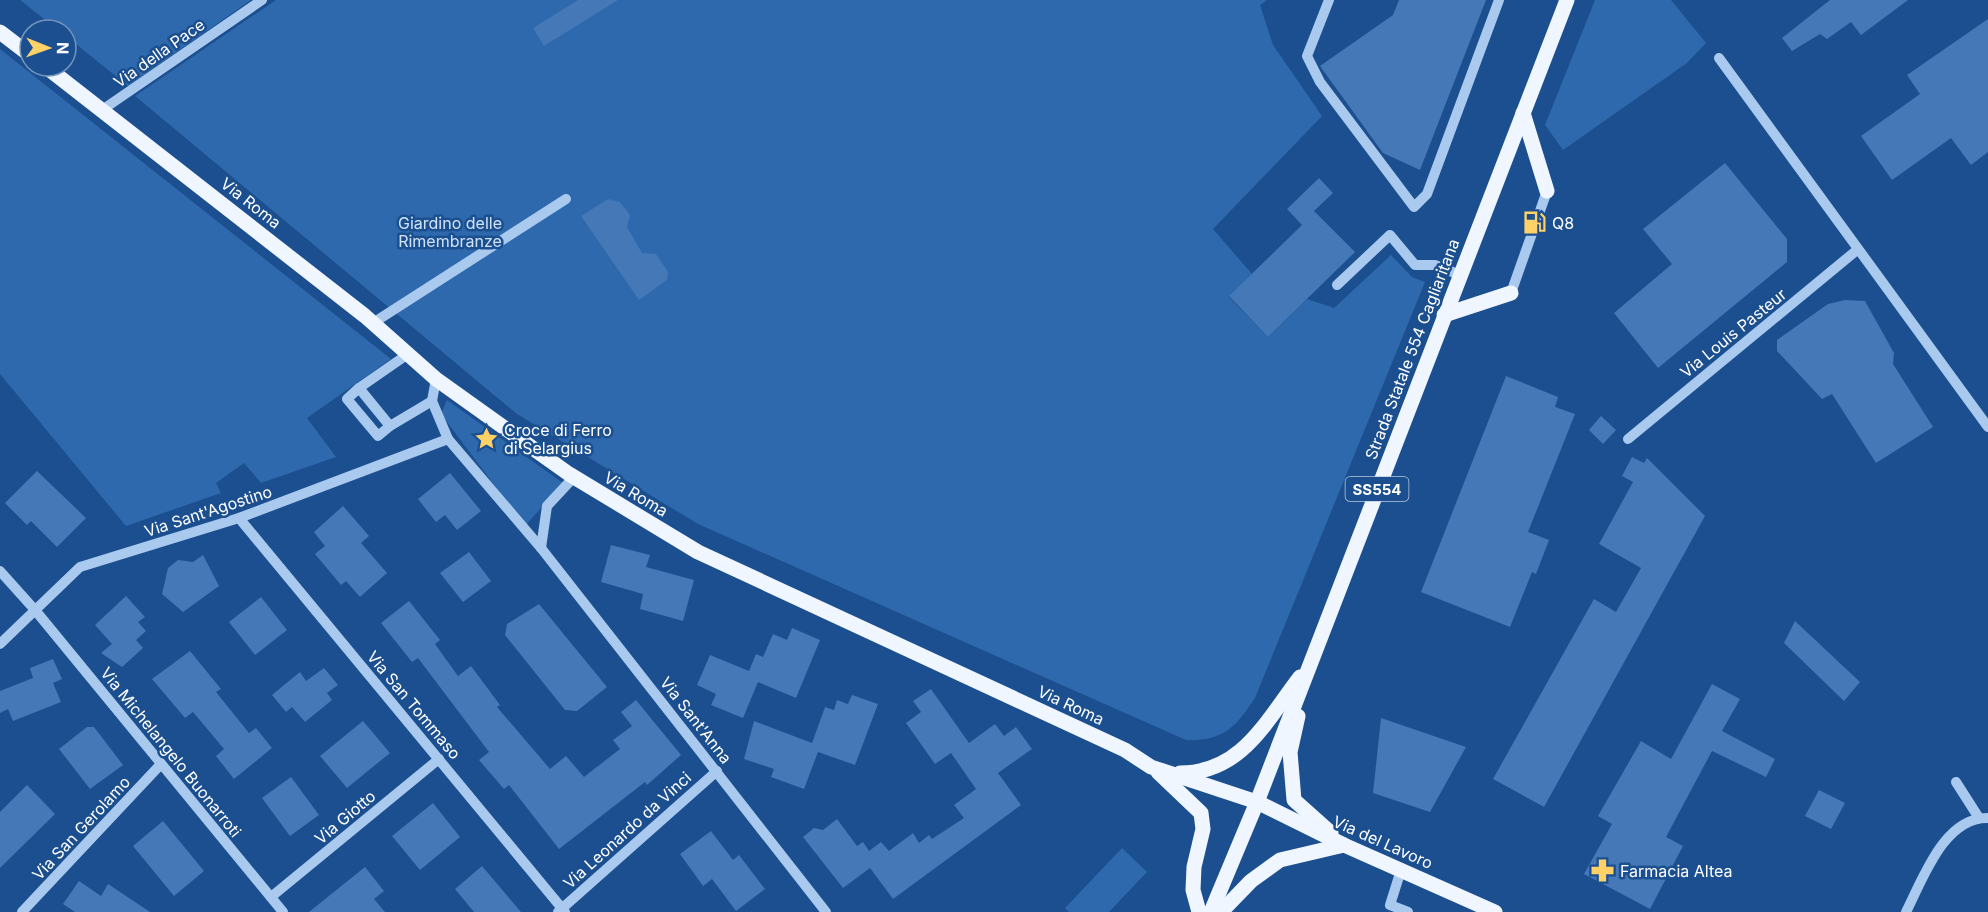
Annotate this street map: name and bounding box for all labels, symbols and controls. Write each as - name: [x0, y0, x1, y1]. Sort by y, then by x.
- street label: Via della Pace: [110, 14, 208, 92]
- north arrow: [18, 18, 78, 78]
- text: N: [53, 42, 73, 55]
- street label: Via Roma: [217, 173, 285, 233]
- fuel station icon: Q8: [1521, 210, 1547, 236]
- park label: Giardino delle Rimembranze: [398, 213, 502, 251]
- place label: Q8: [1552, 213, 1574, 233]
- street label: Strada Statale 554 Cagliaritana: [1361, 236, 1463, 462]
- street label: Via Louis Pasteur: [1676, 284, 1790, 382]
- place label: Croce di Ferro di Selargius: [504, 420, 612, 458]
- place icon: Croce di Ferro di Selargius: [473, 426, 499, 452]
- street label: Via Roma: [600, 467, 672, 521]
- road number: SS554: [1346, 477, 1408, 501]
- street label: Via Sant'Agostino: [142, 481, 274, 541]
- street label: Via San Tommaso: [363, 647, 465, 763]
- street label: Via Michelangelo Buonarroti: [96, 663, 246, 841]
- street label: Via Sant'Anna: [656, 673, 736, 767]
- street label: Via Roma: [1035, 681, 1107, 729]
- street label: Via Leonardo da Vinci: [559, 767, 695, 893]
- street label: Via San Gerolamo: [28, 772, 134, 884]
- street label: Via Giotto: [310, 786, 380, 848]
- street label: Via del Lavoro: [1330, 811, 1436, 873]
- pharmacy icon: Farmacia Altea: [1589, 858, 1615, 884]
- place label: Farmacia Altea: [1620, 861, 1733, 881]

